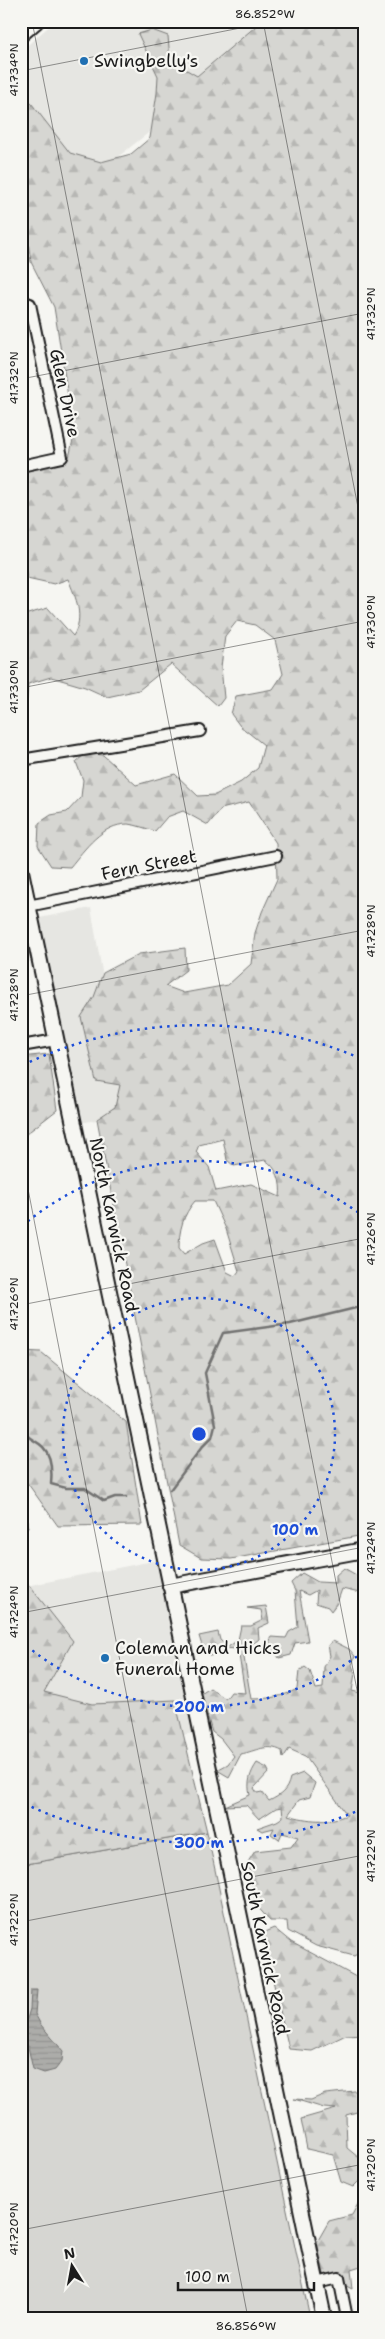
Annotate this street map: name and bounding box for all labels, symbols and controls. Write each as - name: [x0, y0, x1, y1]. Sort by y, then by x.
- text: 86.852°W: [235, 6, 295, 22]
- text: 41.734°N: [6, 43, 22, 97]
- place label: Swingbelly's: [94, 49, 198, 73]
- marker: Swingbelly's: [78, 55, 90, 67]
- text: 41.732°N: [363, 287, 379, 341]
- street label: Glen Drive: [44, 346, 86, 440]
- text: 41.732°N: [6, 351, 22, 405]
- text: 41.730°N: [363, 595, 379, 649]
- text: 41.730°N: [6, 660, 22, 714]
- street label: Fern Street: [99, 844, 199, 886]
- text: 41.728°N: [363, 904, 379, 958]
- text: 41.728°N: [6, 968, 22, 1022]
- street label: North Karwick Road: [84, 1135, 144, 1315]
- text: 41.726°N: [363, 1212, 379, 1266]
- text: 41.726°N: [6, 1277, 22, 1331]
- centre of rings: [190, 1425, 208, 1443]
- text: 100 m: [272, 1520, 318, 1540]
- text: 41.724°N: [363, 1521, 379, 1575]
- text: 41.724°N: [6, 1585, 22, 1639]
- place label: Coleman and Hicks Funeral Home: [115, 1636, 281, 1681]
- marker: Coleman and Hicks Funeral Home: [99, 1652, 111, 1664]
- text: 200 m: [174, 1697, 224, 1717]
- text: 41.722°N: [363, 1829, 379, 1883]
- text: 300 m: [174, 1833, 224, 1853]
- street label: South Karwick Road: [235, 1859, 295, 2037]
- text: 41.722°N: [6, 1893, 22, 1947]
- text: 41.720°N: [363, 2138, 379, 2192]
- text: 41.720°N: [6, 2202, 22, 2256]
- north arrow: [48, 2242, 98, 2292]
- text: N: [62, 2243, 77, 2263]
- scale bar: [178, 2259, 314, 2291]
- text: 100 m: [185, 2267, 230, 2287]
- text: 86.856°W: [216, 2318, 276, 2334]

